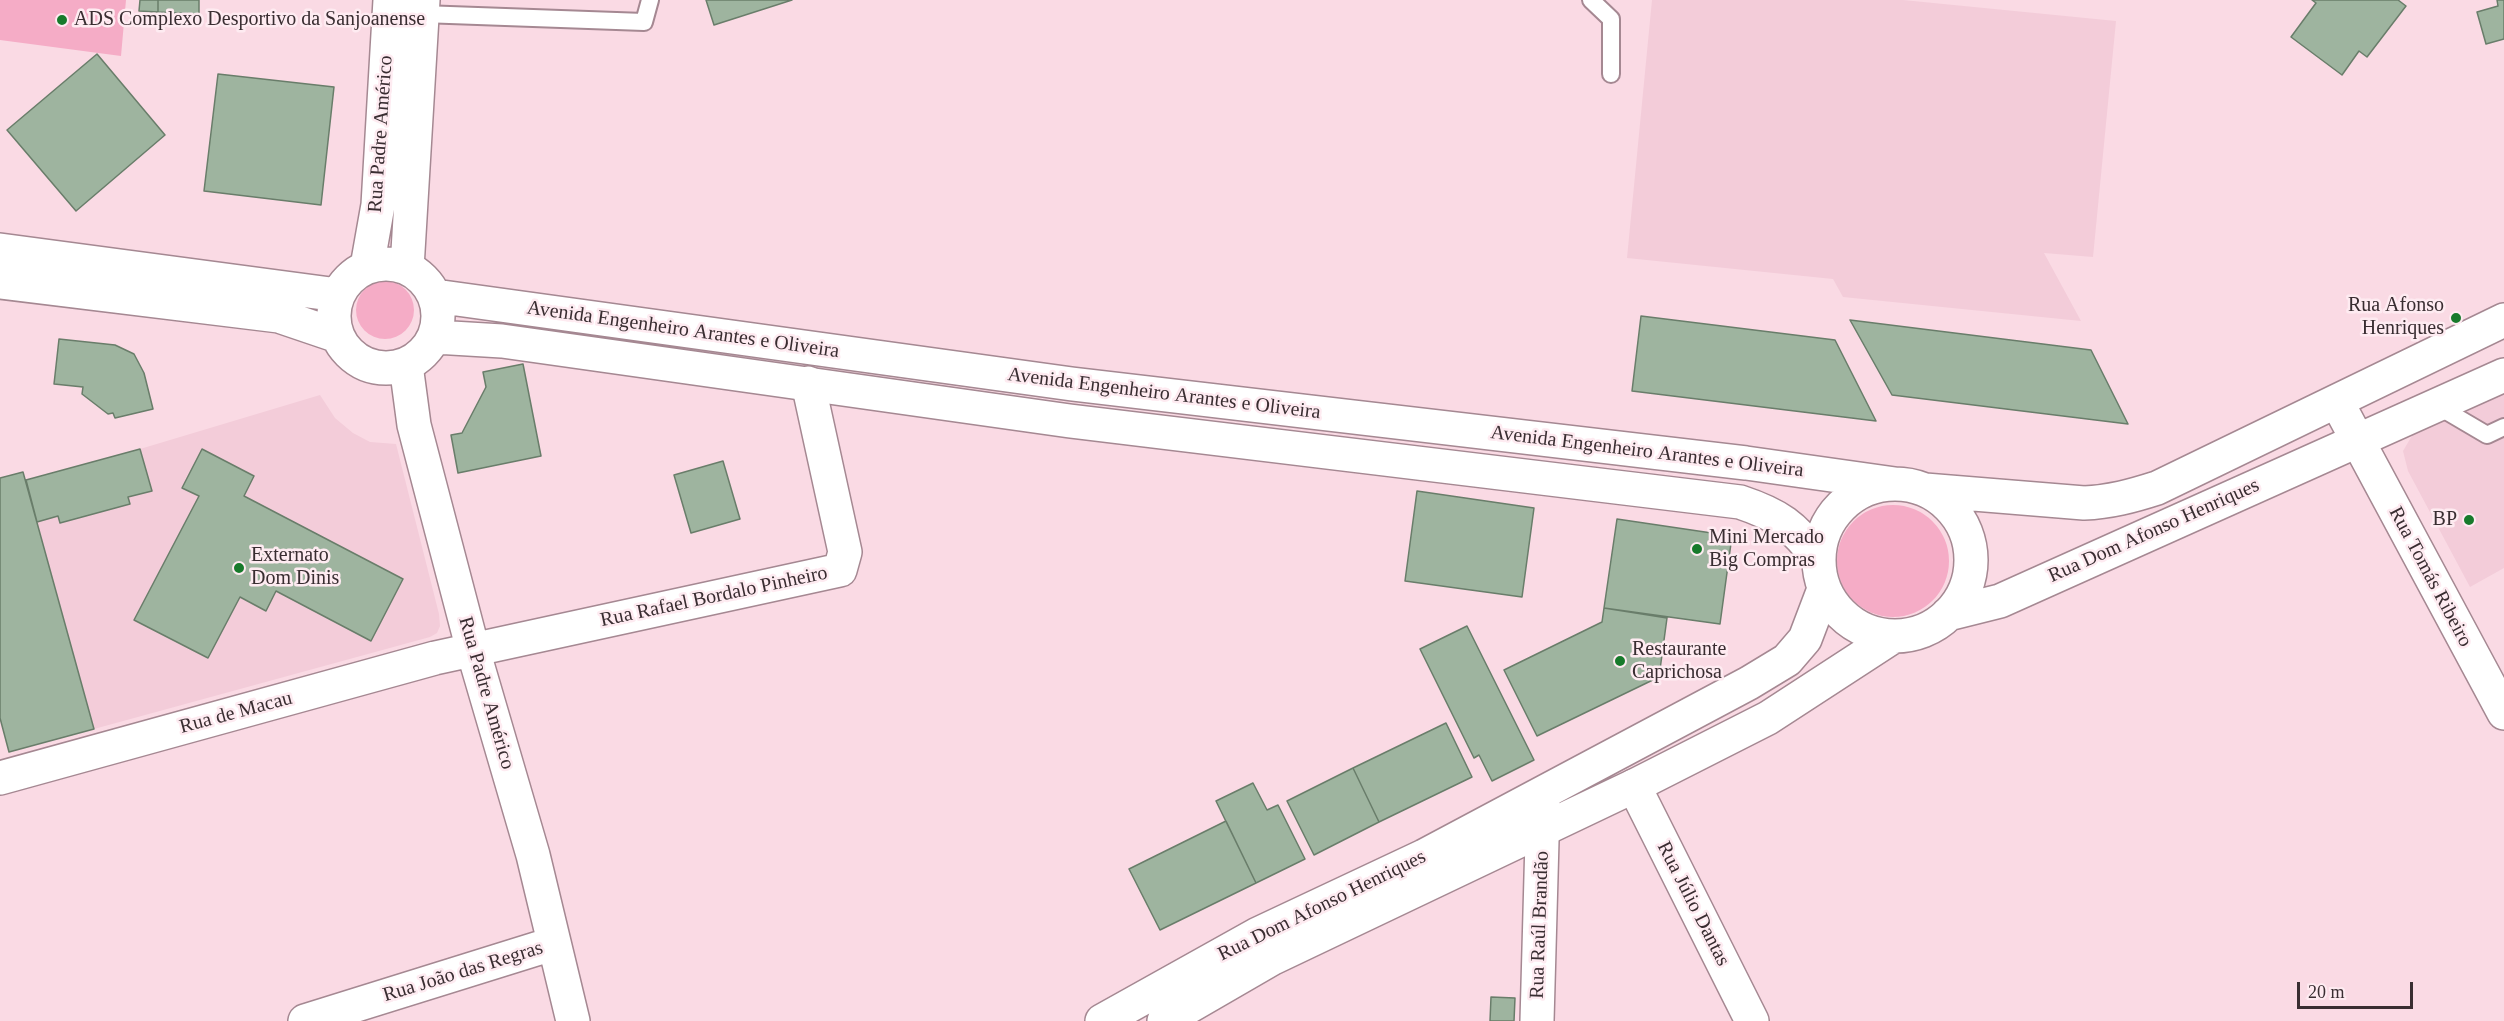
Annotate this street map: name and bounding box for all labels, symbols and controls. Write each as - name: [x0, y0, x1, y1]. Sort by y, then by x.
- place label: ADS Complexo Desportivo da Sanjoanense: [74, 8, 425, 32]
- marker: ADS Complexo Desportivo da Sanjoanense: [55, 13, 69, 27]
- street label: Rua Padre Américo: [364, 54, 398, 214]
- place label: Rua Afonso Henriques: [2348, 294, 2444, 341]
- street label: Avenida Engenheiro Arantes e Oliveira: [525, 296, 841, 364]
- marker: Rua Afonso Henriques: [2449, 311, 2463, 325]
- street label: Avenida Engenheiro Arantes e Oliveira: [1006, 363, 1322, 425]
- street label: Avenida Engenheiro Arantes e Oliveira: [1489, 421, 1805, 483]
- street label: Rua Dom Afonso Henriques: [2045, 474, 2263, 588]
- street label: Rua Tomás Ribeiro: [2383, 503, 2477, 651]
- place label: BP: [2433, 508, 2457, 532]
- marker: BP: [2462, 513, 2476, 527]
- place label: Mini Mercado Big Compras: [1709, 526, 1824, 573]
- marker: Mini Mercado Big Compras: [1690, 542, 1704, 556]
- place label: Externato Dom Dinis: [251, 544, 339, 591]
- marker: Externato Dom Dinis: [232, 561, 246, 575]
- street label: Rua Rafael Bordalo Pinheiro: [598, 561, 830, 633]
- street label: Rua Padre Américo: [453, 614, 519, 772]
- place label: Restaurante Caprichosa: [1632, 638, 1726, 685]
- marker: Restaurante Caprichosa: [1613, 654, 1627, 668]
- street label: Rua de Macau: [177, 686, 295, 740]
- street label: Rua Júlio Dantas: [1651, 838, 1735, 970]
- street label: Rua Dom Afonso Henriques: [1214, 845, 1430, 967]
- street label: Rua Raúl Brandão: [1525, 851, 1555, 999]
- street label: Rua João das Regras: [380, 936, 546, 1008]
- scale bar: [2300, 970, 2416, 1008]
- text: 20 m: [2308, 982, 2345, 1002]

